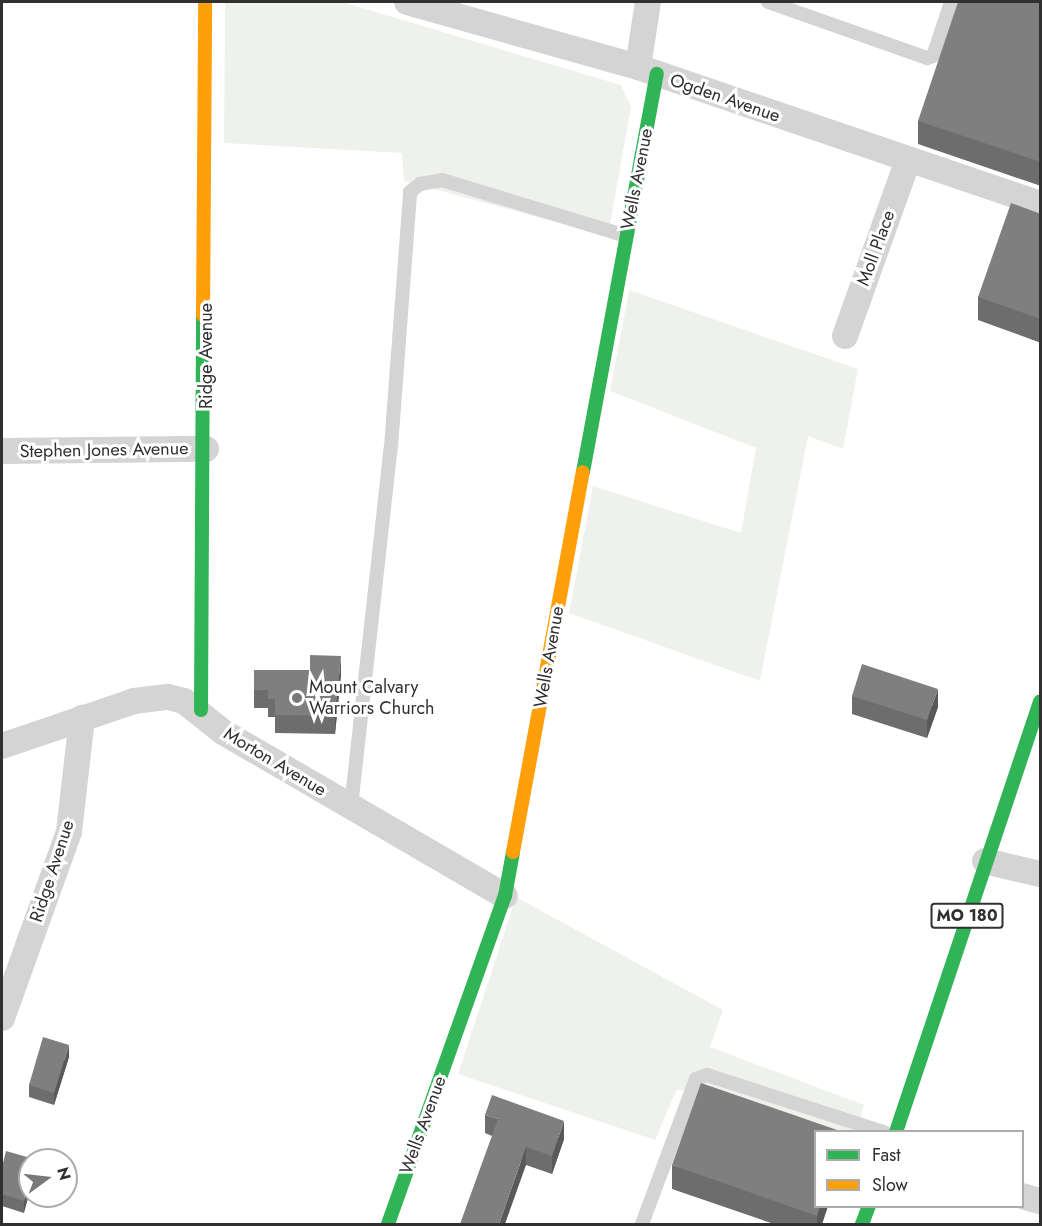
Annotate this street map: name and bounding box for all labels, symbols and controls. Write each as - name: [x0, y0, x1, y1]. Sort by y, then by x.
- street label: Ogden Avenue: [667, 69, 783, 127]
- street label: Wells Avenue: [617, 127, 657, 231]
- street label: Moll Place: [852, 207, 900, 289]
- street label: Ridge Avenue: [195, 303, 217, 409]
- street label: Stephen Jones Avenue: [19, 438, 189, 462]
- street label: Wells Avenue: [529, 605, 569, 709]
- place label: Mount Calvary Warriors Church: [309, 677, 435, 720]
- marker: Mount Calvary Warriors Church: [290, 691, 304, 705]
- street label: Morton Avenue: [220, 723, 330, 801]
- street label: Ridge Avenue: [25, 817, 79, 925]
- road number: MO 180: [930, 903, 1004, 929]
- street label: Wells Avenue: [395, 1073, 451, 1177]
- legend: [814, 1130, 1024, 1208]
- text: Fast: [872, 1142, 901, 1168]
- north arrow: [18, 1148, 78, 1208]
- text: N: [51, 1165, 77, 1183]
- text: Slow: [872, 1172, 908, 1198]

